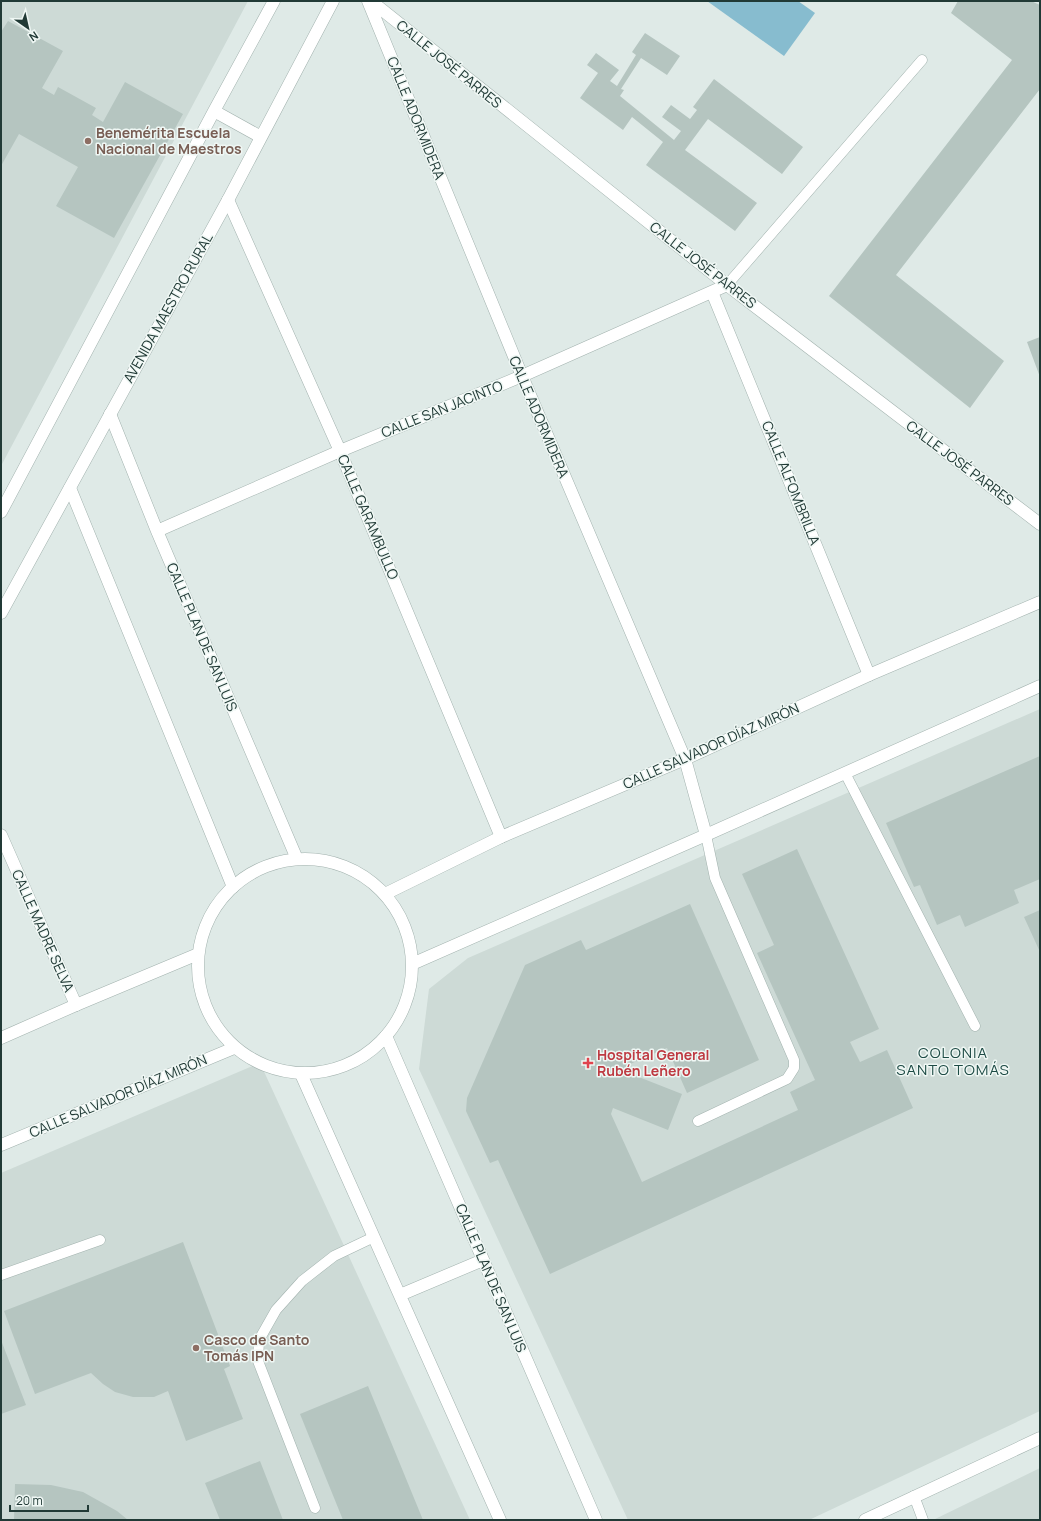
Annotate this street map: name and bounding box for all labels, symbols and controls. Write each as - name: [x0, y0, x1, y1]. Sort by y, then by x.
- north arrow: [8, 8, 48, 48]
- street label: CALLE JOSÉ PARRES: [393, 15, 506, 112]
- text: N: [26, 28, 41, 45]
- street label: CALLE ADORMIDERA: [383, 54, 450, 182]
- place label: Benemérita Escuela Nacional de Maestros: [96, 123, 242, 158]
- marker: Benemérita Escuela Nacional de Maestros: [83, 136, 93, 146]
- street label: CALLE JOSÉ PARRES: [646, 217, 761, 312]
- street label: AVENIDA MAESTRO RURAL: [118, 229, 217, 386]
- street label: CALLE ADORMIDERA: [505, 353, 574, 481]
- street label: CALLE SAN JACINTO: [378, 375, 506, 442]
- street label: CALLE JOSÉ PARRES: [903, 416, 1018, 510]
- street label: CALLE ALFOMBRILLA: [758, 418, 825, 548]
- street label: CALLE GARAMBULLO: [334, 451, 403, 582]
- street label: CALLE PLAN DE SAN LUIS: [163, 560, 243, 714]
- street label: CALLE SALVADOR DÍAZ MIRÓN: [620, 698, 802, 793]
- street label: CALLE MADRE SELVA: [8, 866, 79, 995]
- district label: COLONIA SANTO TOMÁS: [896, 1042, 1010, 1080]
- place label: Hospital General Rubén Leñero: [597, 1045, 710, 1080]
- street label: CALLE SALVADOR DÍAZ MIRÓN: [26, 1049, 210, 1142]
- marker: Hospital General Rubén Leñero: [582, 1057, 594, 1069]
- street label: CALLE PLAN DE SAN LUIS: [452, 1201, 532, 1355]
- place label: Casco de Santo Tomás IPN: [204, 1330, 310, 1365]
- marker: Casco de Santo Tomás IPN: [191, 1343, 201, 1353]
- scale bar: [10, 1487, 88, 1513]
- text: 20 m: [16, 1492, 43, 1509]

